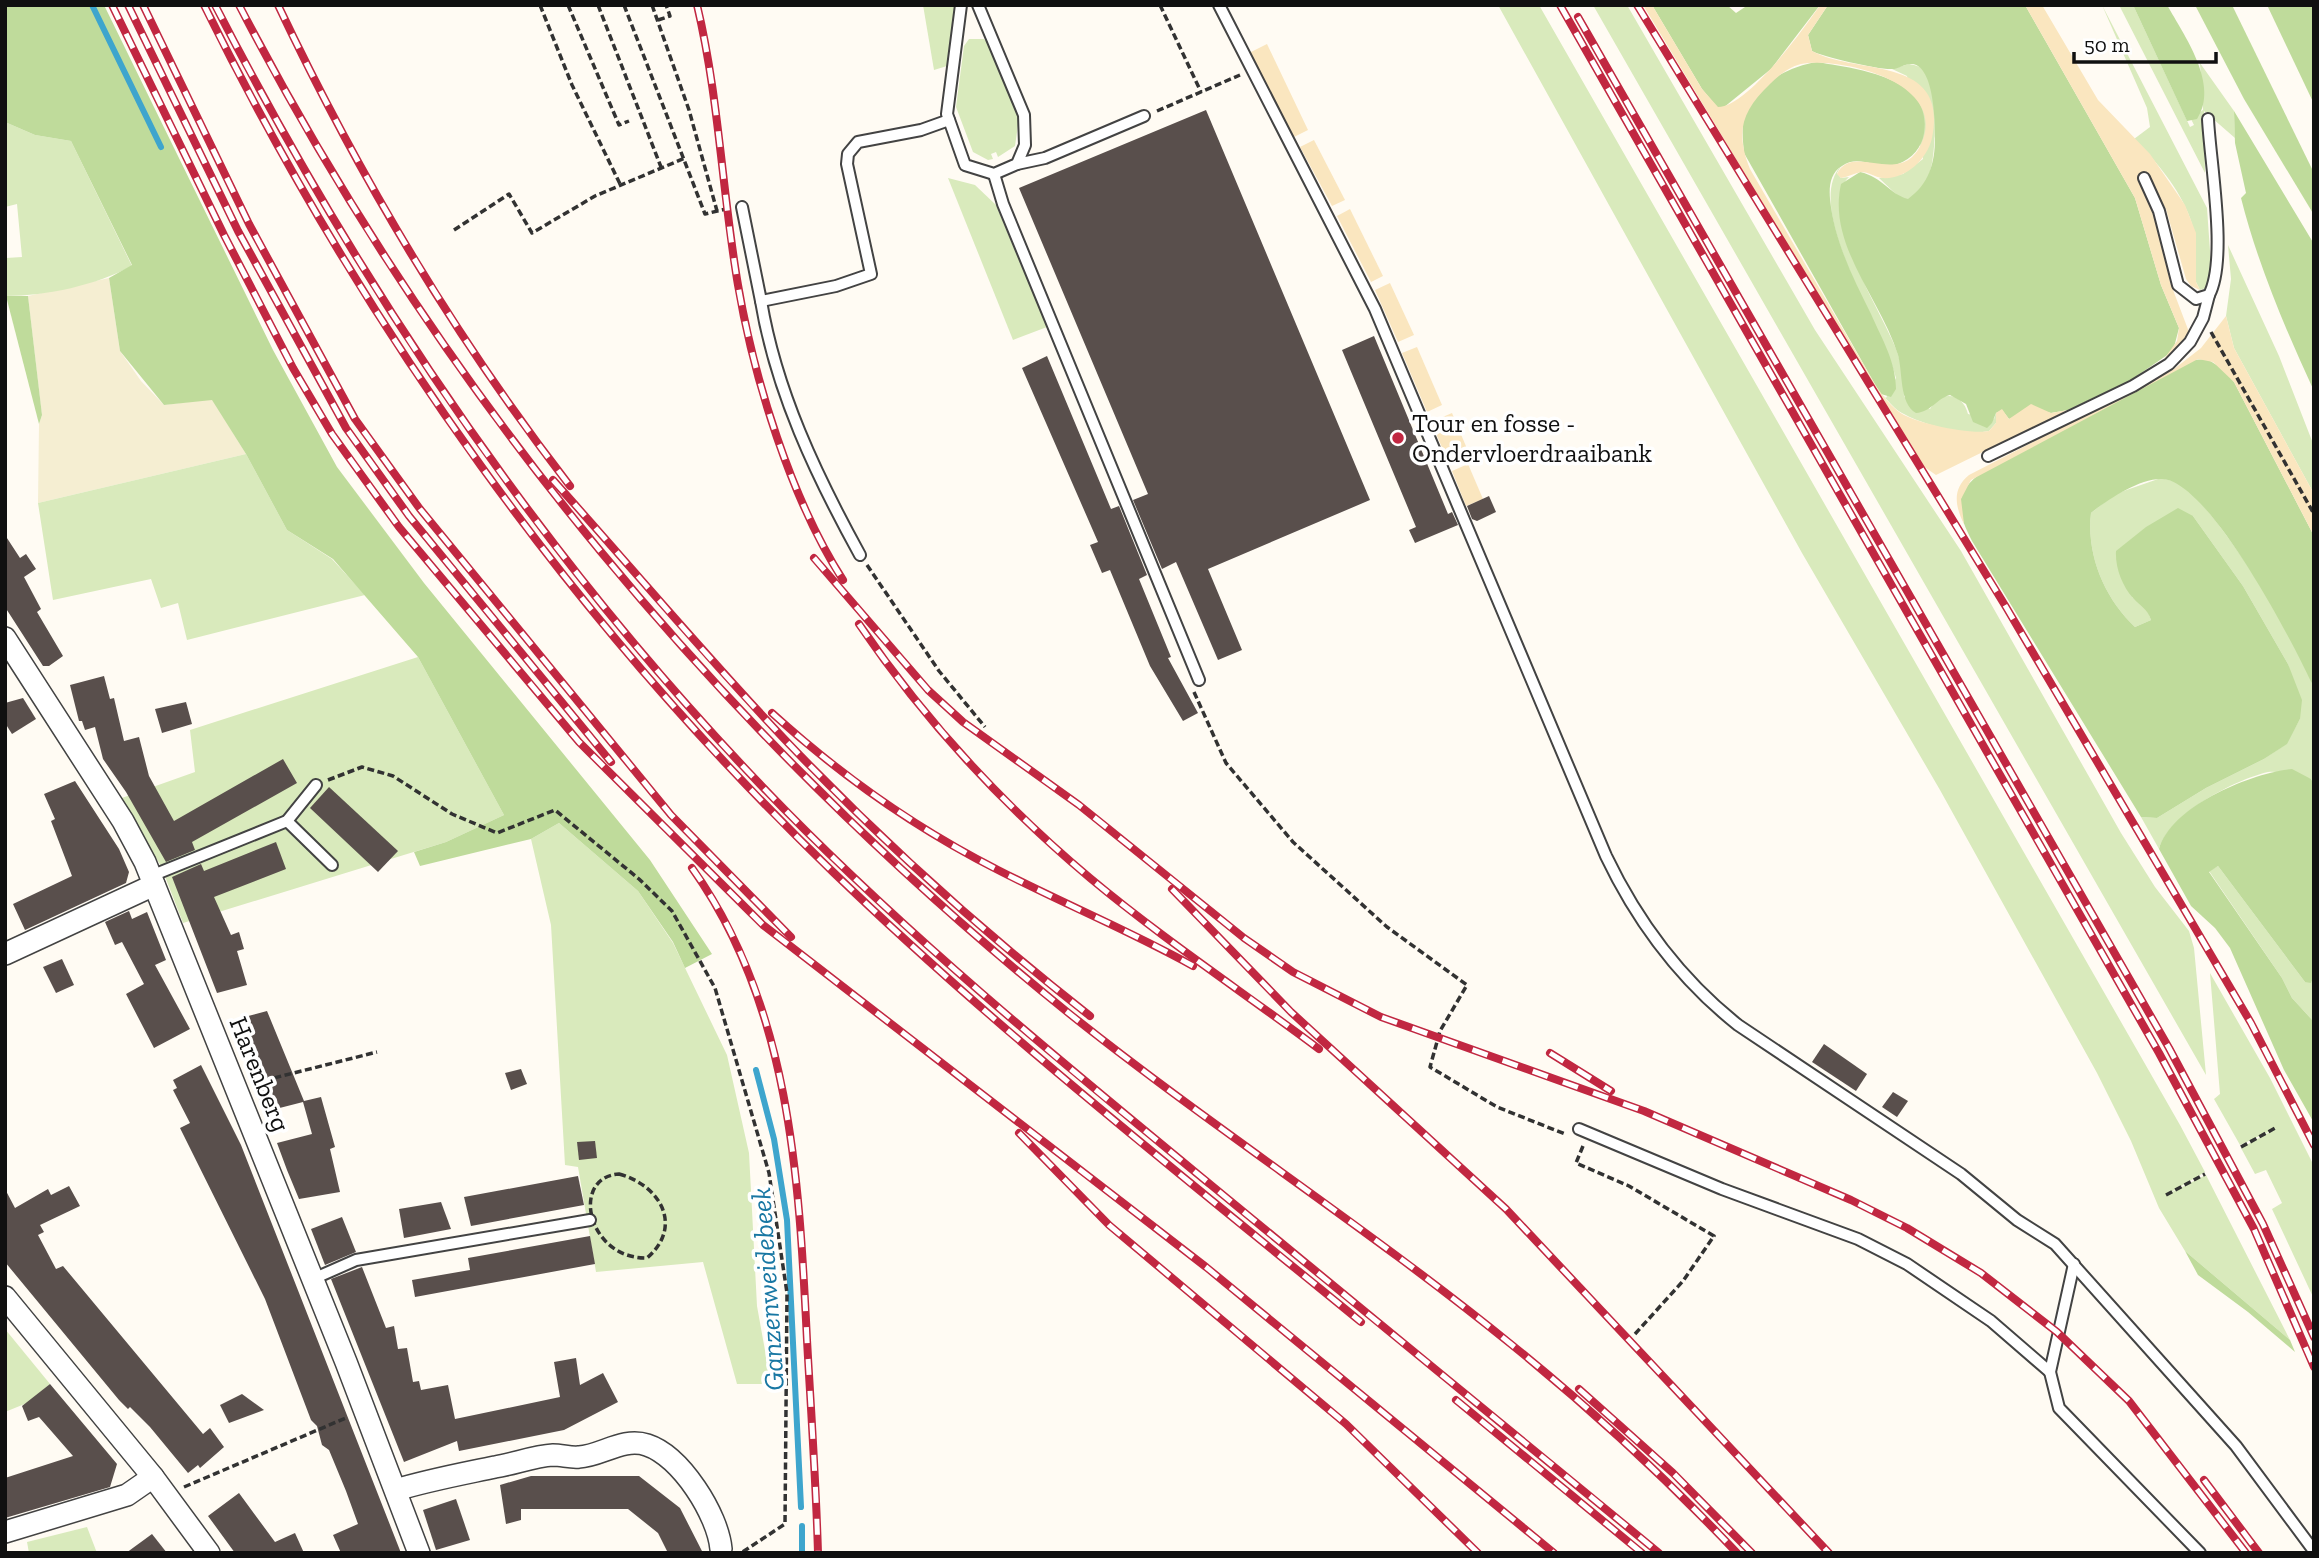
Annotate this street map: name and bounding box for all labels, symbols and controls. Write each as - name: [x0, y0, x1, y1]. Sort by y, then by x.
- scale bar: [2074, 21, 2216, 65]
- text: 50 m: [2084, 32, 2130, 57]
- place label: Tour en fosse - Ondervloerdraaibank: [1412, 407, 1652, 469]
- marker: Tour en fosse - Ondervloerdraaibank: [1390, 430, 1406, 446]
- street label: Harenberg: [222, 1012, 298, 1136]
- water label: Ganzenweidebeek: [744, 1186, 791, 1392]

